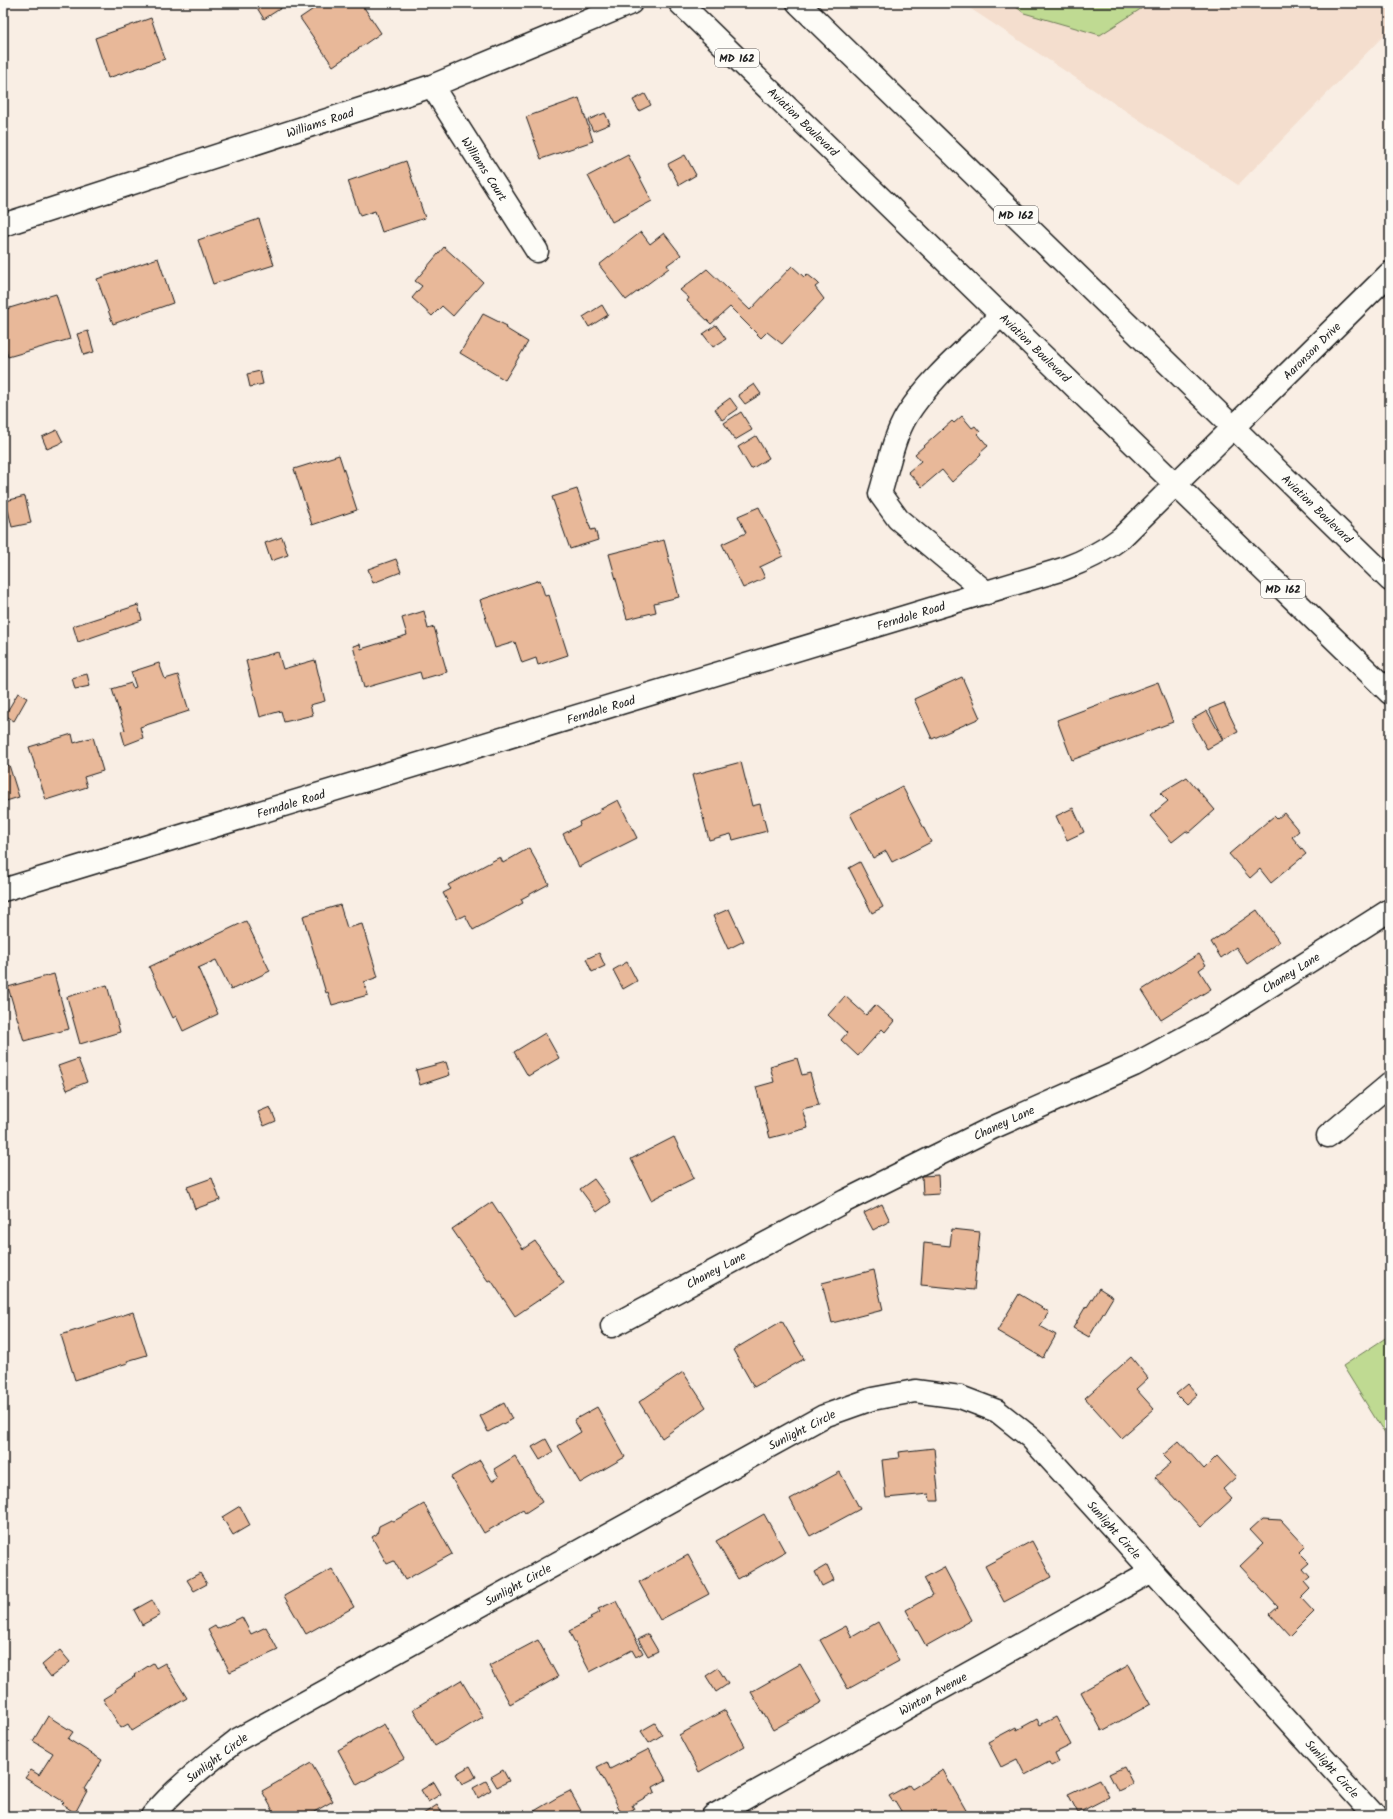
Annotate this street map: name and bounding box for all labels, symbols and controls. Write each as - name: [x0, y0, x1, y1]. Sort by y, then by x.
- road number: MD 162: [715, 49, 759, 67]
- street label: Aviation Boulevard: [763, 83, 843, 162]
- street label: Williams Road: [284, 103, 357, 143]
- street label: Williams Court: [456, 133, 512, 205]
- road number: MD 162: [994, 206, 1038, 224]
- street label: Aviation Boulevard: [995, 309, 1075, 388]
- street label: Aaronson Drive: [1279, 318, 1346, 385]
- street label: Aviation Boulevard: [1277, 470, 1357, 549]
- road number: MD 162: [1261, 580, 1305, 598]
- street label: Ferndale Road: [874, 597, 949, 636]
- street label: Ferndale Road: [564, 691, 639, 730]
- street label: Ferndale Road: [254, 785, 329, 824]
- street label: Chaney Lane: [1258, 948, 1325, 999]
- street label: Chaney Lane: [971, 1101, 1038, 1146]
- street label: Chaney Lane: [683, 1246, 750, 1294]
- street label: Sunlight Circle: [765, 1405, 840, 1456]
- street label: Sunlight Circle: [1082, 1497, 1146, 1564]
- street label: Sunlight Circle: [481, 1559, 556, 1612]
- street label: Winton Avenue: [896, 1668, 971, 1721]
- street label: Sunlight Circle: [182, 1728, 253, 1788]
- street label: Sunlight Circle: [1300, 1736, 1364, 1803]

